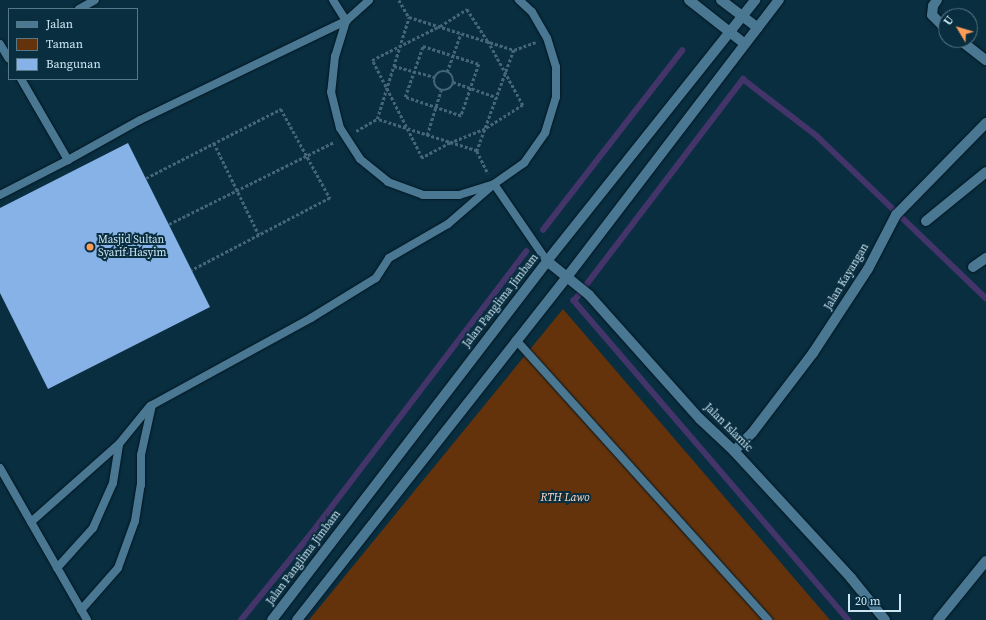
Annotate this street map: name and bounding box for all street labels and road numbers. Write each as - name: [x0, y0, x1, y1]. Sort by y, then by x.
- street label: Jalan Kayangan: [822, 241, 872, 313]
- street label: Jalan Panglima Jimbam: [460, 252, 542, 350]
- street label: Jalan Islamic: [701, 401, 755, 455]
- street label: Jalan Panglima Jimbam: [264, 508, 344, 608]

